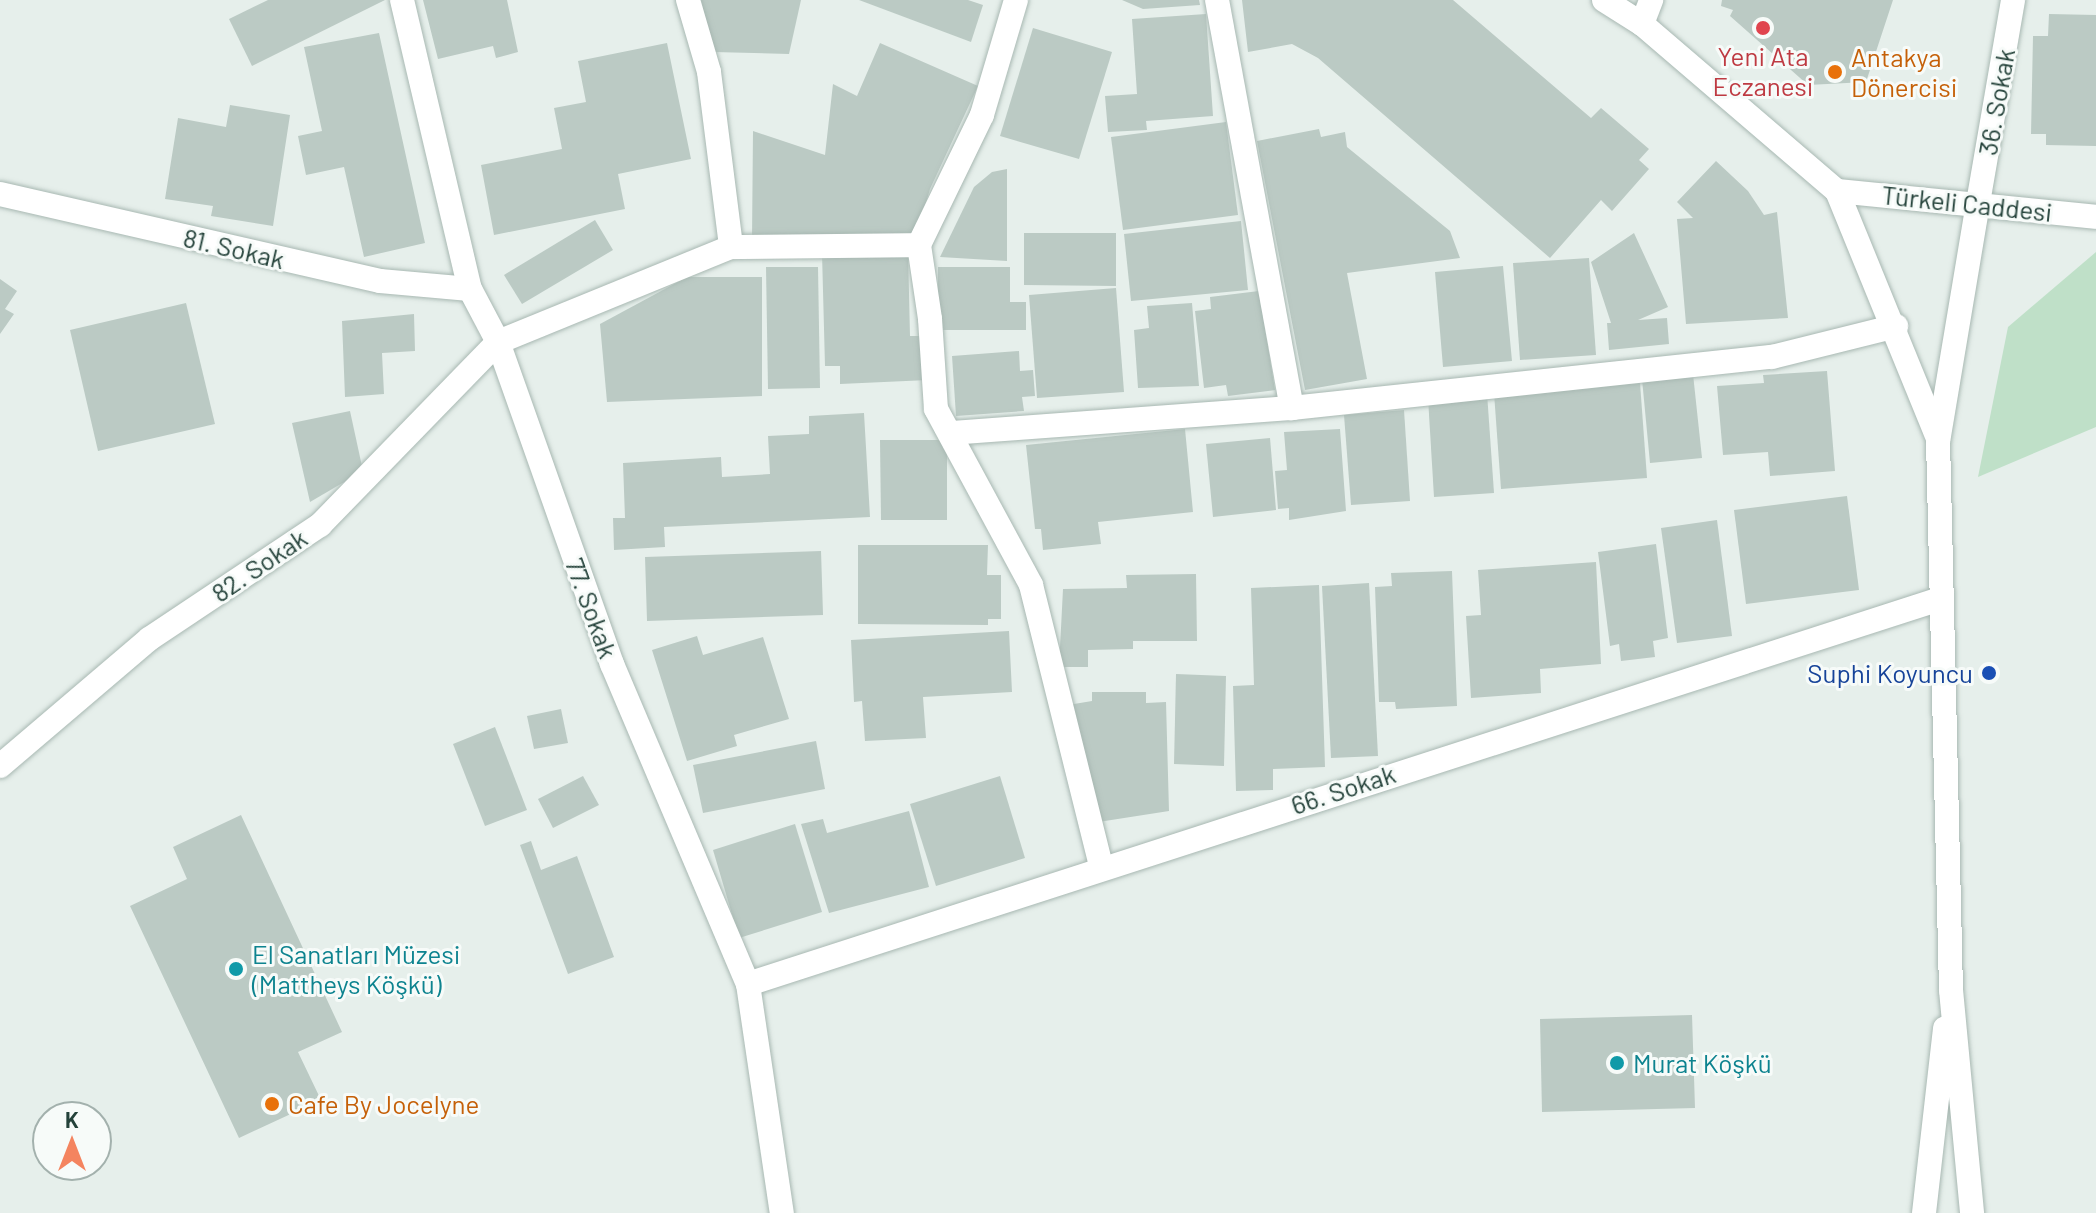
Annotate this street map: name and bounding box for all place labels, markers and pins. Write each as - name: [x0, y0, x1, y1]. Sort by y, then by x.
- marker: Yeni Ata Eczanesi: [1754, 19, 1772, 37]
- place label: Yeni Ata Eczanesi: [1713, 40, 1813, 102]
- place label: Antakya Dönercisi: [1851, 41, 1957, 102]
- marker: Antakya Dönercisi: [1826, 63, 1844, 81]
- place label: Suphi Koyuncu: [1807, 657, 1973, 689]
- marker: Suphi Koyuncu: [1980, 664, 1998, 682]
- place label: El Sanatları Müzesi (Mattheys Köşkü): [252, 938, 460, 1000]
- marker: El Sanatları Müzesi (Mattheys Köşkü): [227, 960, 245, 978]
- place label: Murat Köşkü: [1633, 1047, 1772, 1079]
- marker: Murat Köşkü: [1608, 1054, 1626, 1072]
- place label: Cafe By Jocelyne: [288, 1088, 479, 1120]
- marker: Cafe By Jocelyne: [263, 1095, 281, 1113]

